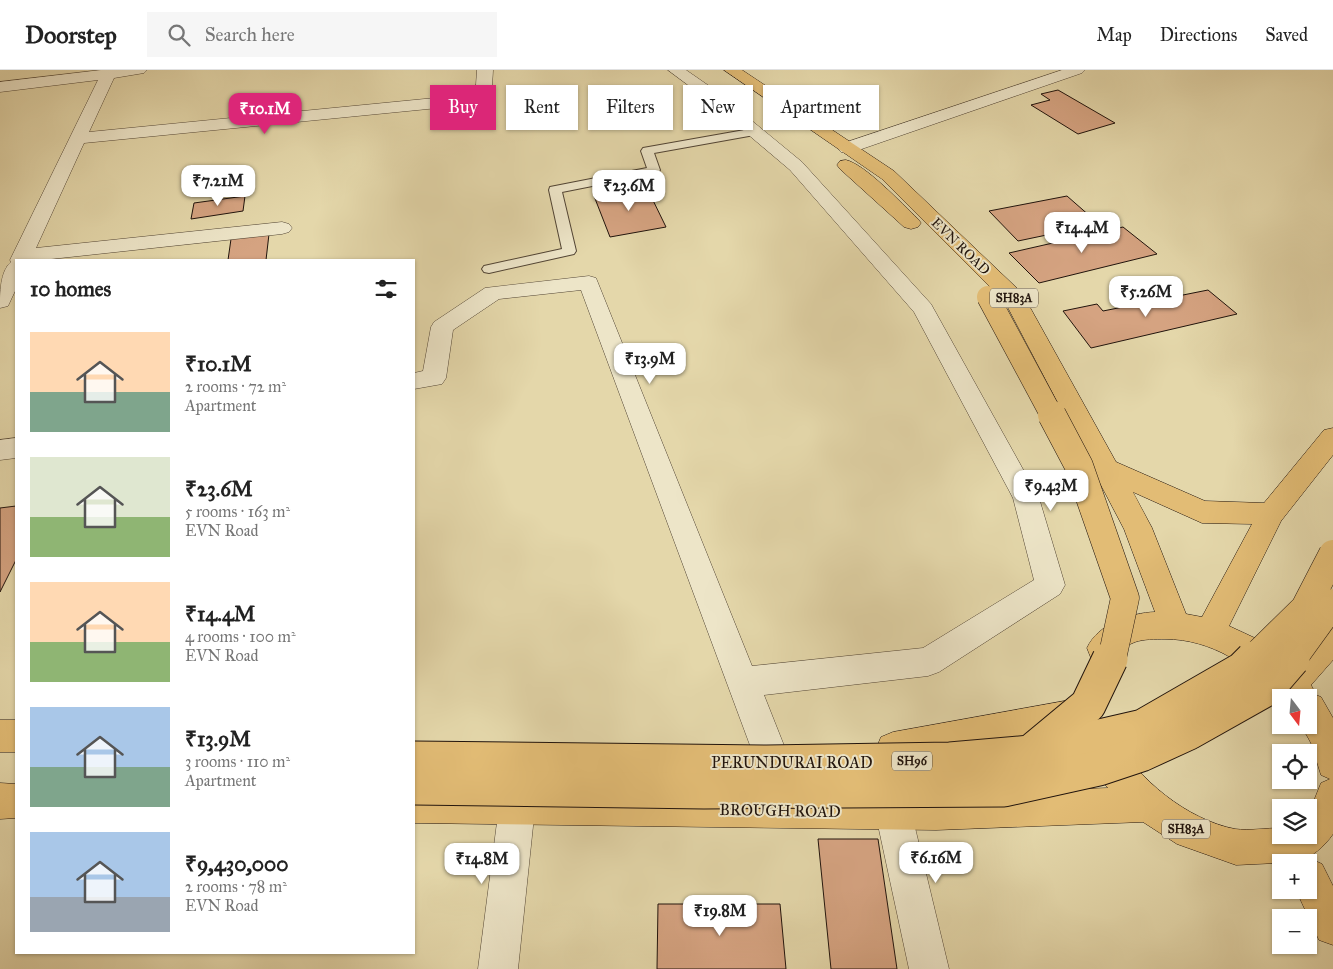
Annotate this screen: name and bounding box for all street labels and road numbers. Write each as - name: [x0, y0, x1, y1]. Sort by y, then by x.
- street label: EVN ROAD: [928, 214, 994, 279]
- road number: SH83A: [990, 288, 1038, 308]
- road number: SH96: [892, 751, 932, 770]
- street label: PERUNDURAI ROAD: [711, 753, 873, 772]
- street label: BROUGH ROAD: [719, 800, 841, 821]
- road number: SH83A: [1162, 820, 1210, 839]

